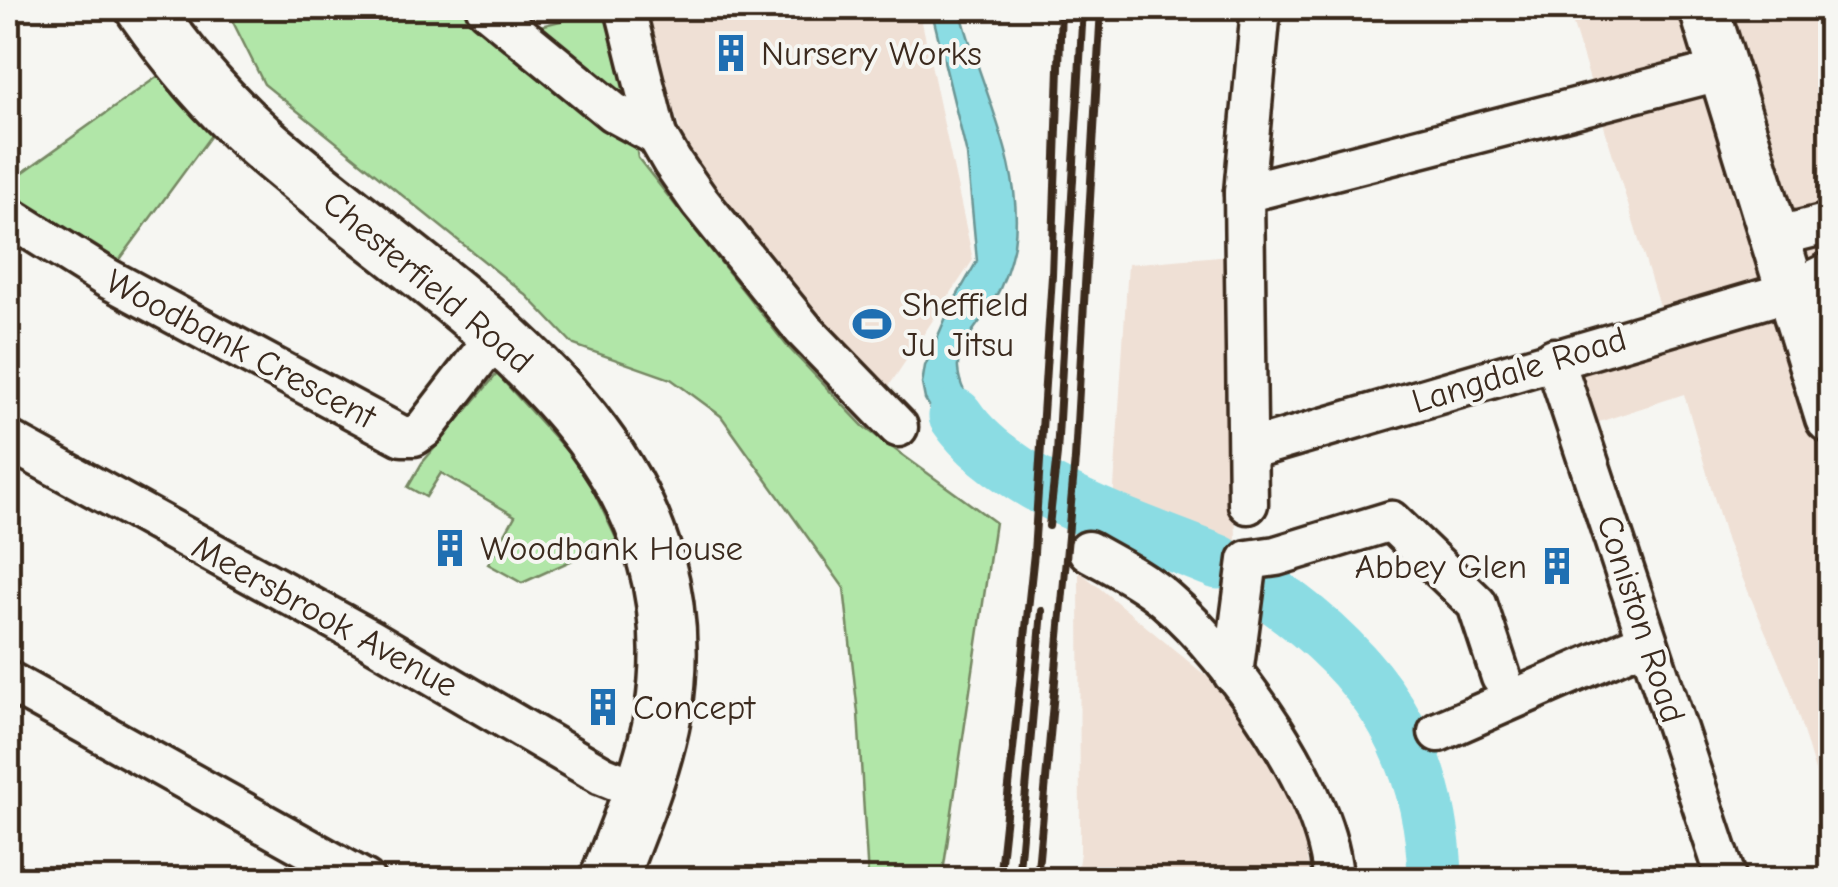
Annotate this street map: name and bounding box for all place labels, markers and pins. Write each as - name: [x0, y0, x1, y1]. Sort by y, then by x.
- building icon: Nursery Works: [710, 32, 752, 74]
- place label: Nursery Works: [761, 33, 982, 74]
- place label: Sheffield Ju Jitsu: [902, 284, 1029, 365]
- sports icon: Sheffield Ju Jitsu: [851, 303, 893, 345]
- building icon: Woodbank House: [429, 527, 471, 569]
- place label: Woodbank House: [480, 528, 743, 569]
- building icon: Abbey Glen: [1536, 545, 1578, 587]
- place label: Abbey Glen: [1355, 546, 1527, 587]
- building icon: Concept: [582, 686, 624, 728]
- place label: Concept: [633, 687, 756, 728]

